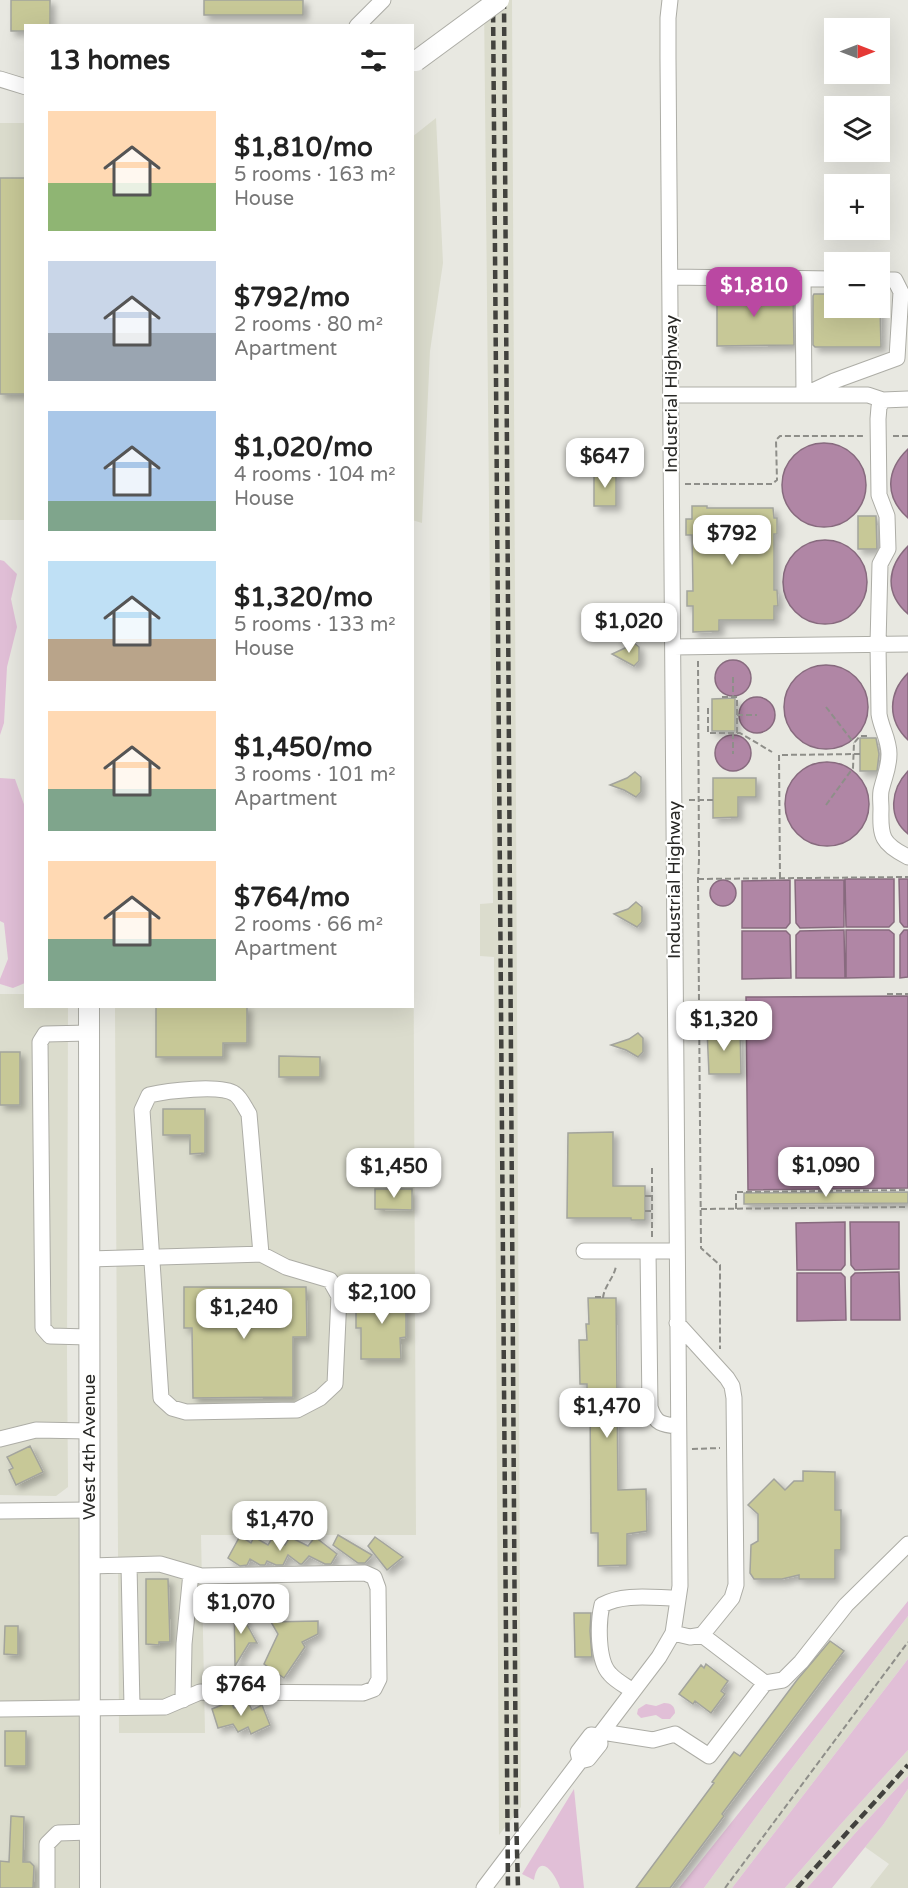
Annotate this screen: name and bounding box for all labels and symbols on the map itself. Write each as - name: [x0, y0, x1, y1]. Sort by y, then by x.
- north arrow: [824, 18, 890, 84]
- pin: $1,810: [705, 267, 803, 318]
- street label: Industrial Highway: [660, 315, 682, 473]
- pin: $647: [569, 438, 641, 489]
- pin: $792: [696, 515, 768, 566]
- pin: $1,020: [580, 603, 678, 654]
- street label: Industrial Highway: [663, 801, 685, 959]
- pin: $1,320: [675, 1001, 773, 1052]
- pin: $1,090: [777, 1147, 875, 1198]
- pin: $1,450: [345, 1148, 443, 1199]
- pin: $2,100: [333, 1274, 431, 1325]
- pin: $1,240: [195, 1289, 293, 1340]
- street label: West 4th Avenue: [78, 1374, 100, 1520]
- pin: $1,470: [558, 1388, 656, 1439]
- pin: $1,470: [231, 1501, 329, 1552]
- pin: $1,070: [192, 1584, 290, 1635]
- pin: $764: [205, 1666, 277, 1717]

